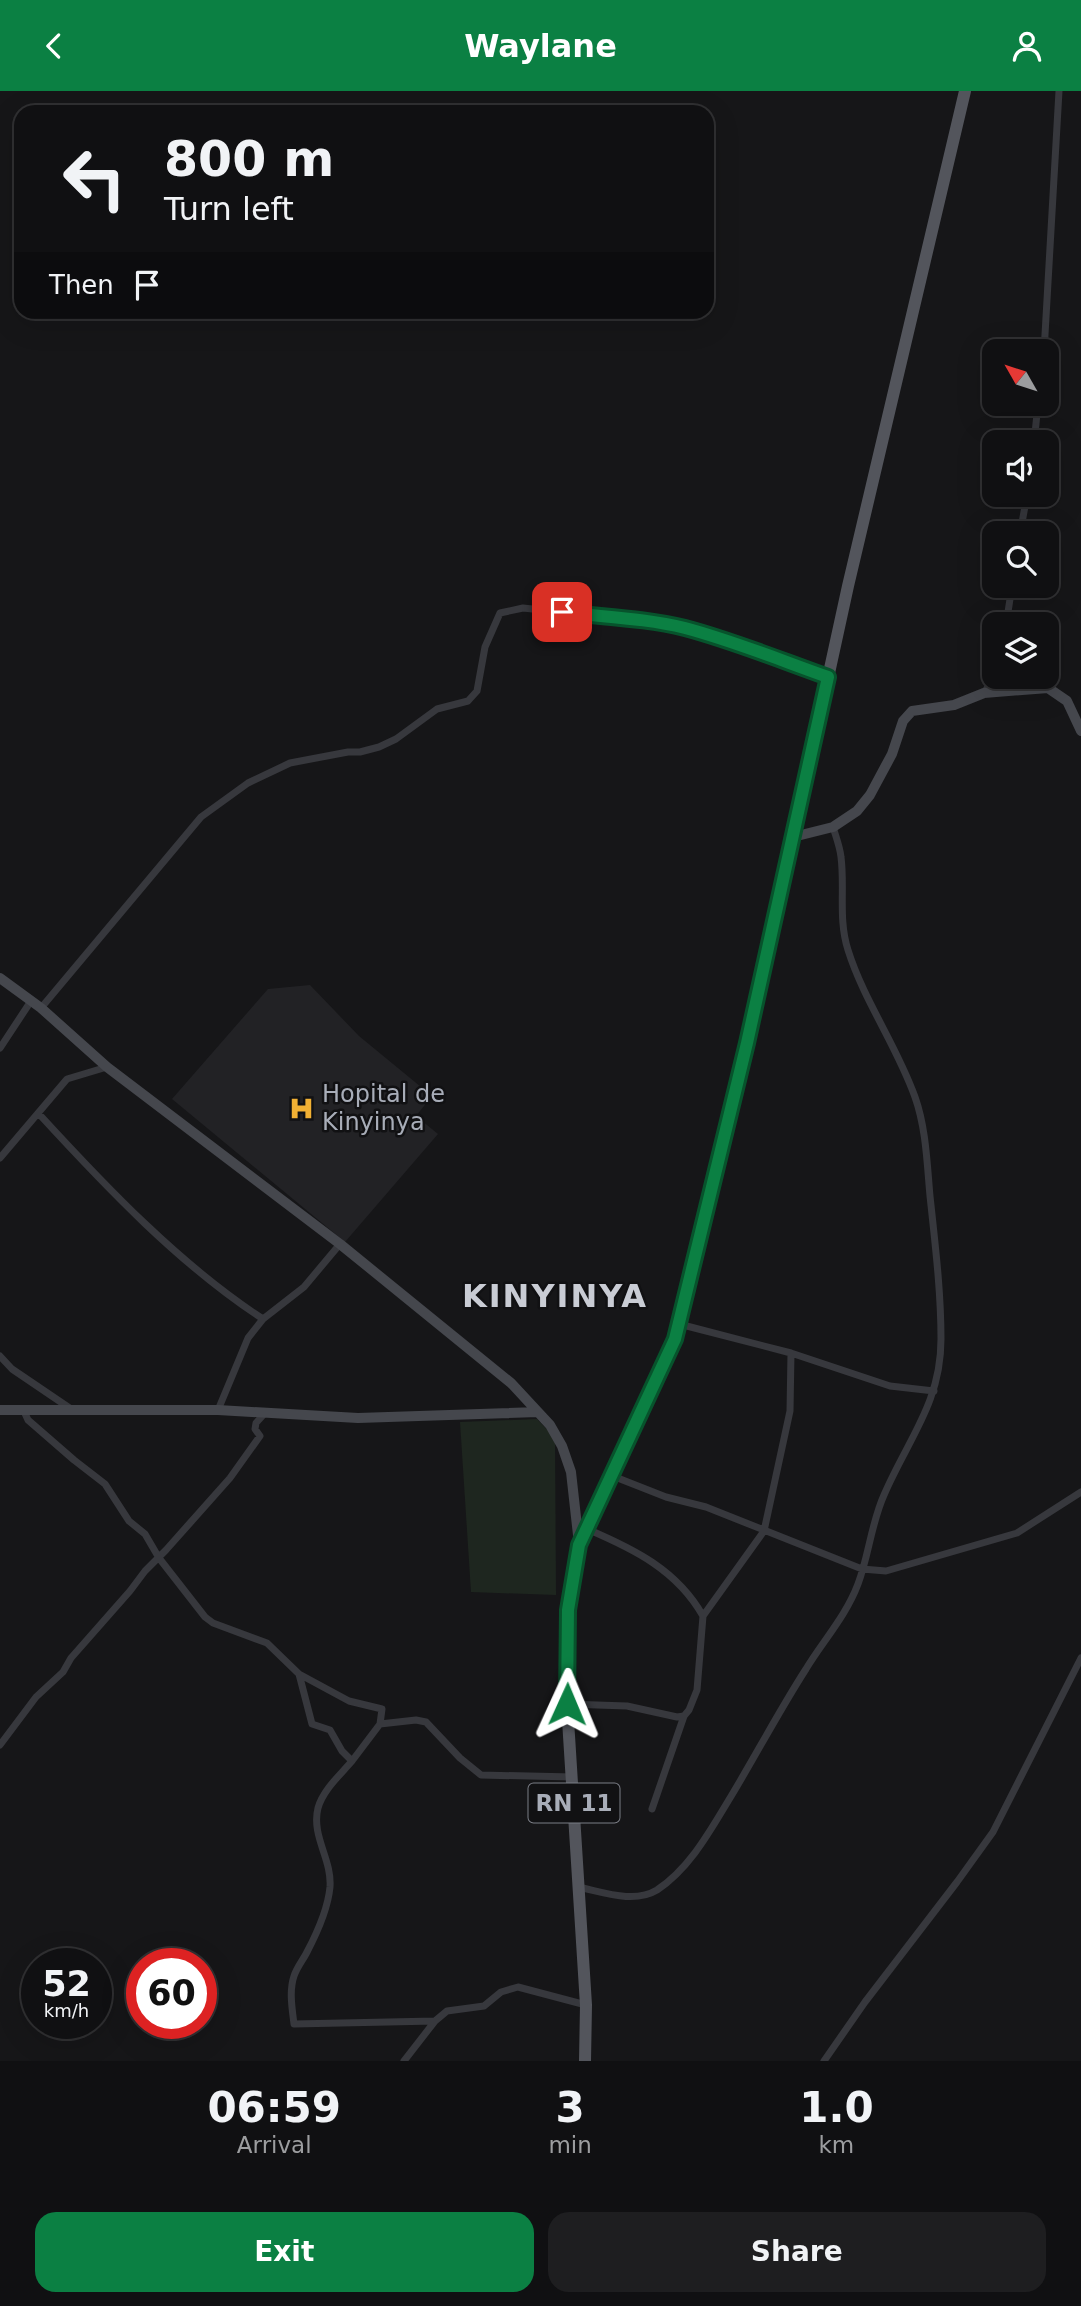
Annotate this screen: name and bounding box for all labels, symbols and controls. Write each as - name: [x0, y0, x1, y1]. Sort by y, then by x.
- icon: back: [35, 27, 73, 65]
- text: Waylane: [464, 27, 617, 65]
- icon: person: [1008, 27, 1046, 65]
- text: 800 m: [164, 131, 334, 188]
- icon: left: [49, 133, 140, 224]
- text: Turn left: [164, 190, 294, 228]
- icon: arrive: [128, 266, 166, 304]
- text: Then: [49, 270, 114, 300]
- north arrow: [982, 339, 1059, 417]
- map controls: [982, 339, 1059, 689]
- button: sound: [982, 430, 1059, 507]
- button: search: [982, 521, 1059, 598]
- pin: [532, 582, 592, 642]
- icon: arrive: [543, 593, 581, 631]
- button: layers: [982, 612, 1059, 689]
- place label: Hopital de Kinyinya: [322, 1080, 445, 1136]
- hospital icon: Hopital de Kinyinya: [288, 1094, 316, 1122]
- district label: KINYINYA: [462, 1277, 648, 1315]
- position arrow: [530, 1667, 604, 1741]
- road number: RN 11: [528, 1784, 620, 1823]
- speed limit sign: 60: [126, 1948, 217, 2039]
- text: 52: [42, 1964, 91, 2004]
- text: km/h: [44, 2000, 89, 2021]
- text: 06:59: [207, 2083, 341, 2132]
- text: 3: [556, 2083, 585, 2132]
- text: 1.0: [799, 2083, 874, 2132]
- text: Arrival: [237, 2132, 312, 2158]
- text: min: [548, 2132, 592, 2158]
- text: km: [819, 2132, 854, 2158]
- button: Exit: [35, 2212, 534, 2292]
- button: Share: [548, 2212, 1046, 2292]

